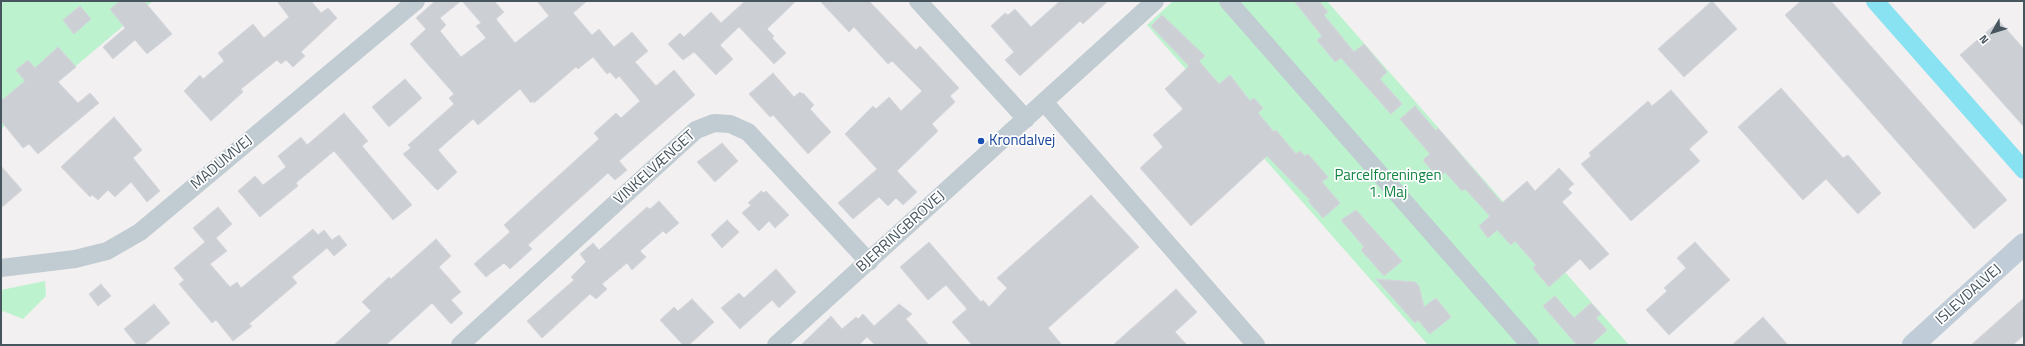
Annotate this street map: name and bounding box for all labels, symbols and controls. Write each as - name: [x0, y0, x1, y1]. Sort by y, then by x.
- north arrow: [1973, 12, 2013, 52]
- text: N: [1975, 32, 1992, 48]
- street label: VINKELVÆNGET: [611, 127, 699, 209]
- street label: MADUMVEJ: [188, 132, 256, 194]
- place label: Krondalvej: [989, 132, 1055, 150]
- marker: Krondalvej: [976, 136, 986, 146]
- park label: Parcelforeningen 1. Maj: [1335, 167, 1441, 202]
- street label: BJERRINGBROVEJ: [853, 188, 949, 276]
- street label: ISLEVDALVEJ: [1932, 261, 2006, 329]

